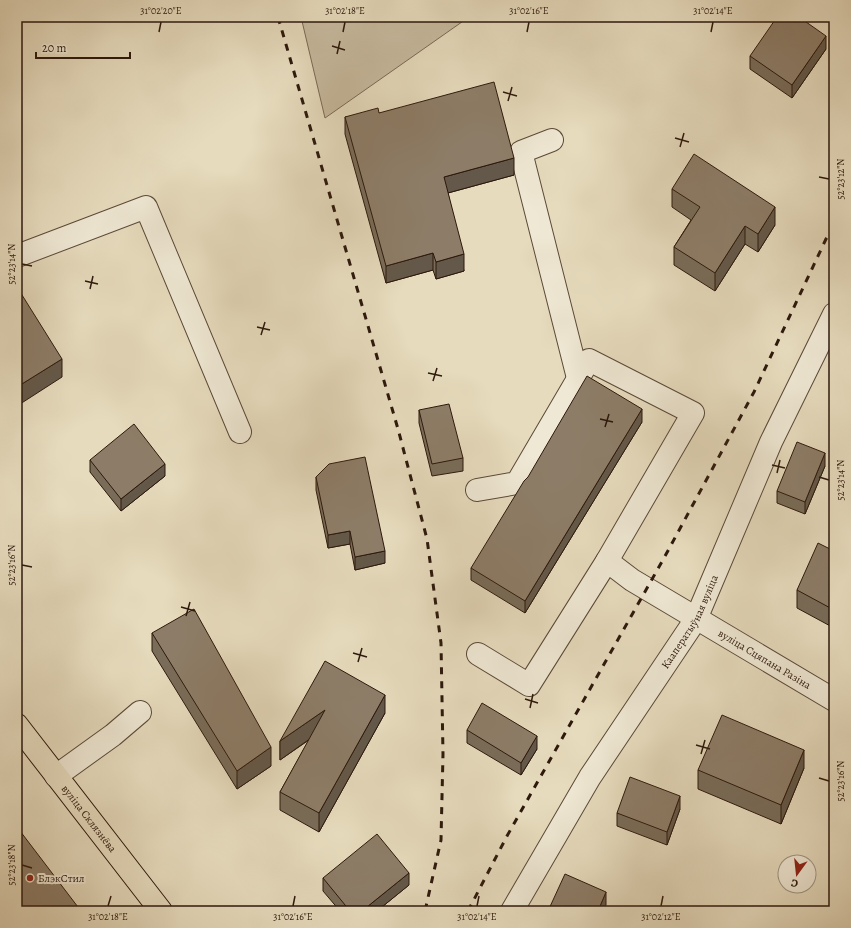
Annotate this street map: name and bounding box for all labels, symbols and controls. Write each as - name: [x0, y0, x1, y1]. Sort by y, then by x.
- text: 31°02'20"E: [140, 4, 182, 17]
- text: 31°02'18"E: [325, 4, 365, 17]
- text: 31°02'16"E: [509, 4, 549, 17]
- text: 31°02'14"E: [693, 4, 733, 17]
- scale bar: [36, 34, 130, 60]
- text: 20 m: [42, 40, 66, 56]
- text: 52°23'12"N: [834, 158, 847, 200]
- text: 52°23'14"N: [5, 244, 18, 284]
- text: 52°23'14"N: [834, 460, 847, 500]
- text: 52°23'16"N: [5, 545, 18, 585]
- street label: Кааператыўная вуліца: [657, 572, 722, 671]
- street label: вуліца Сцяпана Разіна: [716, 625, 815, 693]
- text: 52°23'16"N: [834, 761, 847, 801]
- street label: вуліца Склязнёва: [58, 781, 121, 856]
- text: 52°23'18"N: [5, 844, 18, 886]
- north arrow: [777, 854, 817, 894]
- place label: БлэкСтил: [38, 871, 85, 886]
- marker: БлэкСтил: [25, 873, 35, 883]
- text: С: [789, 875, 800, 891]
- text: 31°02'18"E: [88, 910, 128, 923]
- text: 31°02'16"E: [273, 910, 313, 923]
- text: 31°02'14"E: [457, 910, 497, 923]
- text: 31°02'12"E: [641, 910, 681, 923]

